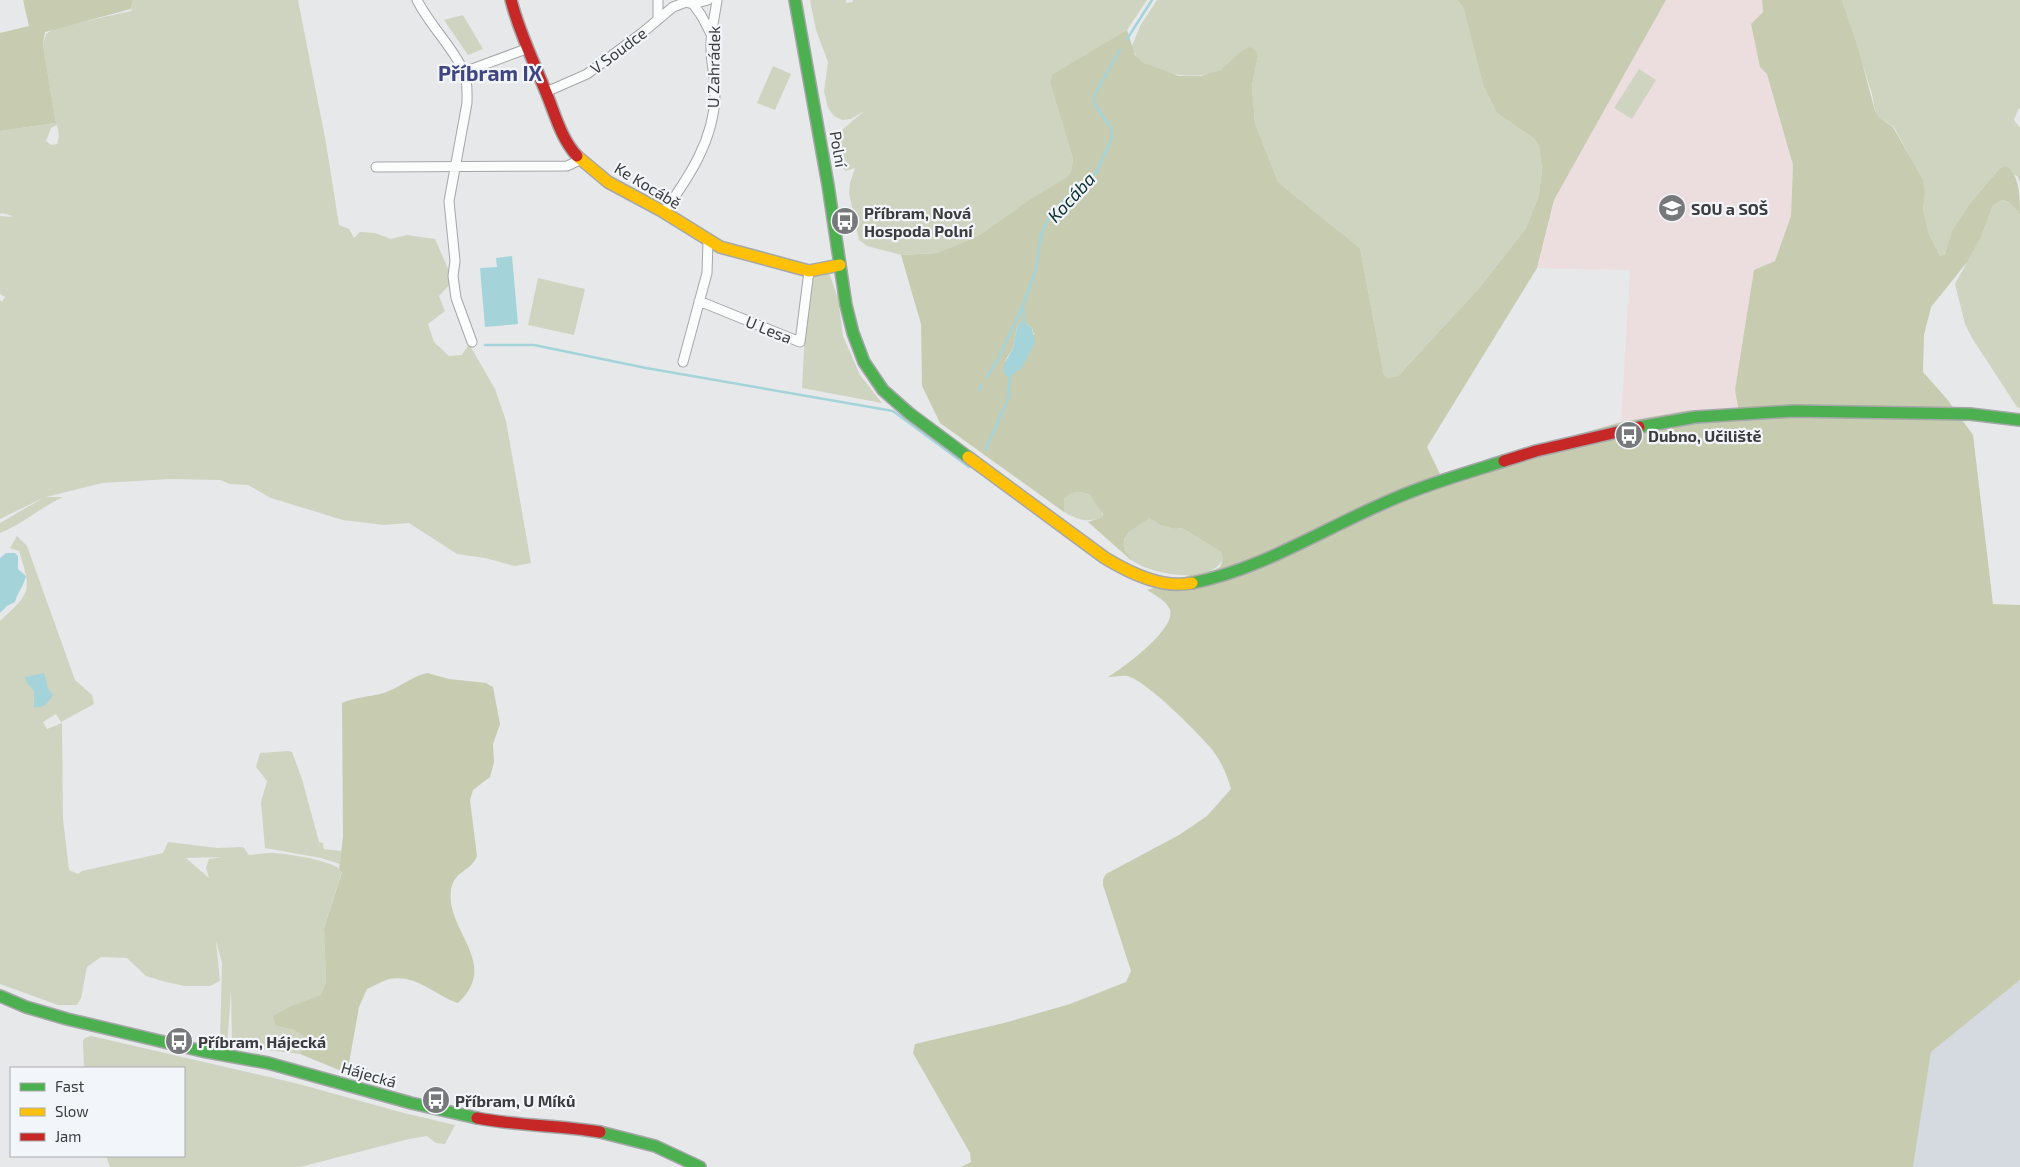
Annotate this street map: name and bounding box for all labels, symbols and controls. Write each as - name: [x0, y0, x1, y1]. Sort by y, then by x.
- street label: V Soudce: [586, 23, 650, 77]
- street label: U Zahrádek: [703, 26, 723, 108]
- district label: Příbram IX: [438, 60, 543, 85]
- street label: Polní: [826, 129, 852, 170]
- street label: Ke Kocábě: [611, 158, 685, 212]
- water label: Kocába: [1042, 168, 1100, 226]
- school or university icon: SOU a SOŠ: [1657, 193, 1687, 223]
- place label: SOU a SOŠ: [1691, 199, 1768, 218]
- place label: Příbram, Nová Hospoda Polní: [864, 203, 974, 240]
- bus stop icon: Příbram, Nová Hospoda Polní: [830, 206, 860, 236]
- street label: U Lesa: [743, 311, 795, 347]
- bus stop icon: Dubno, Učiliště: [1614, 420, 1644, 450]
- place label: Dubno, Učiliště: [1648, 426, 1762, 445]
- bus stop icon: Příbram, Hájecká: [164, 1026, 194, 1056]
- place label: Příbram, Hájecká: [198, 1032, 326, 1051]
- street label: Hájecká: [339, 1057, 399, 1092]
- legend: [10, 1067, 185, 1157]
- text: Fast: [55, 1077, 85, 1095]
- bus stop icon: Příbram, U Míků: [421, 1085, 451, 1115]
- place label: Příbram, U Míků: [455, 1091, 576, 1110]
- text: Slow: [55, 1102, 89, 1120]
- text: Jam: [55, 1127, 81, 1145]

